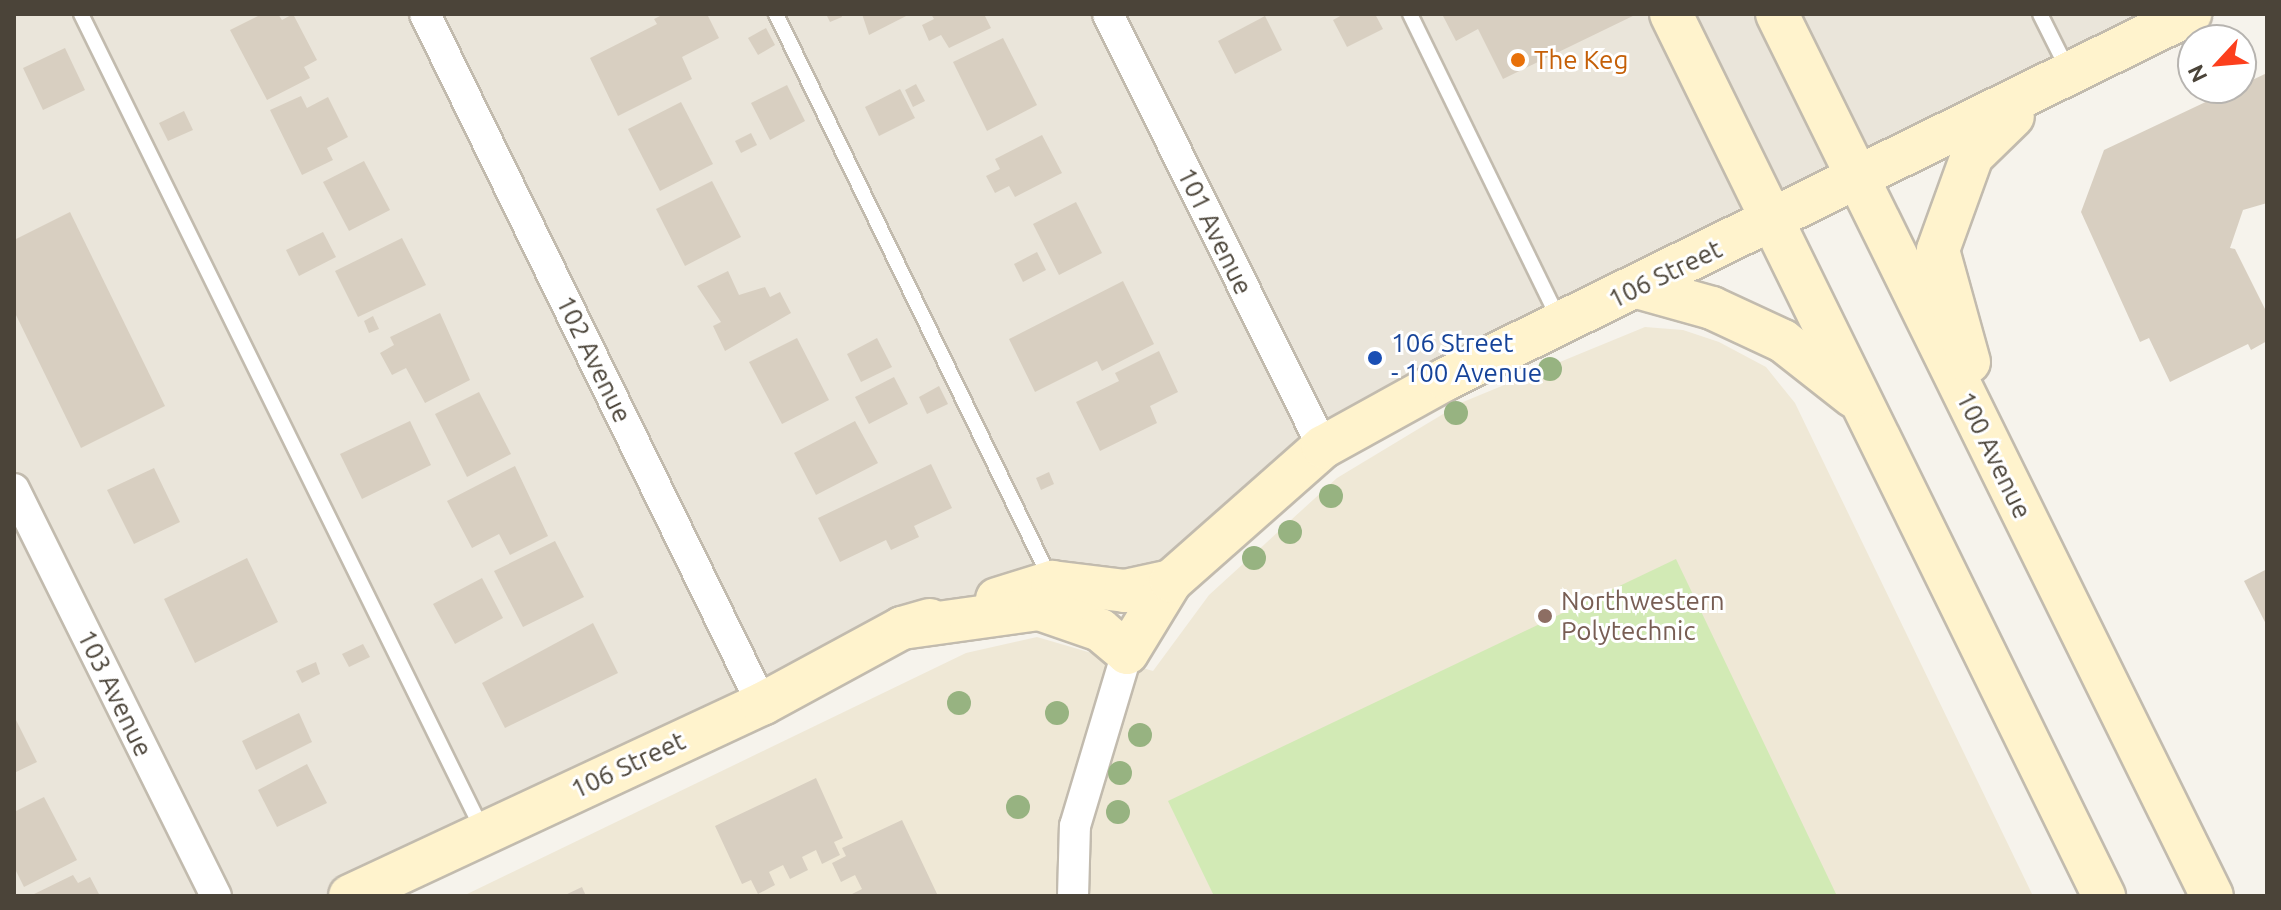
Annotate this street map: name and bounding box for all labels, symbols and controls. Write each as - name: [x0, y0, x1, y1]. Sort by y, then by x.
- north arrow: [2177, 24, 2257, 104]
- place label: The Keg: [1534, 44, 1628, 76]
- marker: The Keg: [1509, 51, 1527, 69]
- text: N: [2182, 61, 2212, 87]
- street label: 101 Avenue: [1171, 162, 1259, 300]
- street label: 106 Street: [1603, 233, 1727, 315]
- street label: 102 Avenue: [550, 290, 638, 428]
- place label: 106 Street - 100 Avenue: [1391, 327, 1542, 388]
- marker: 106 Street - 100 Avenue: [1366, 349, 1384, 367]
- street label: 100 Avenue: [1950, 386, 2038, 524]
- place label: Northwestern Polytechnic: [1561, 585, 1725, 646]
- marker: Northwestern Polytechnic: [1536, 607, 1554, 625]
- street label: 103 Avenue: [71, 624, 159, 762]
- street label: 106 Street: [566, 725, 690, 805]

